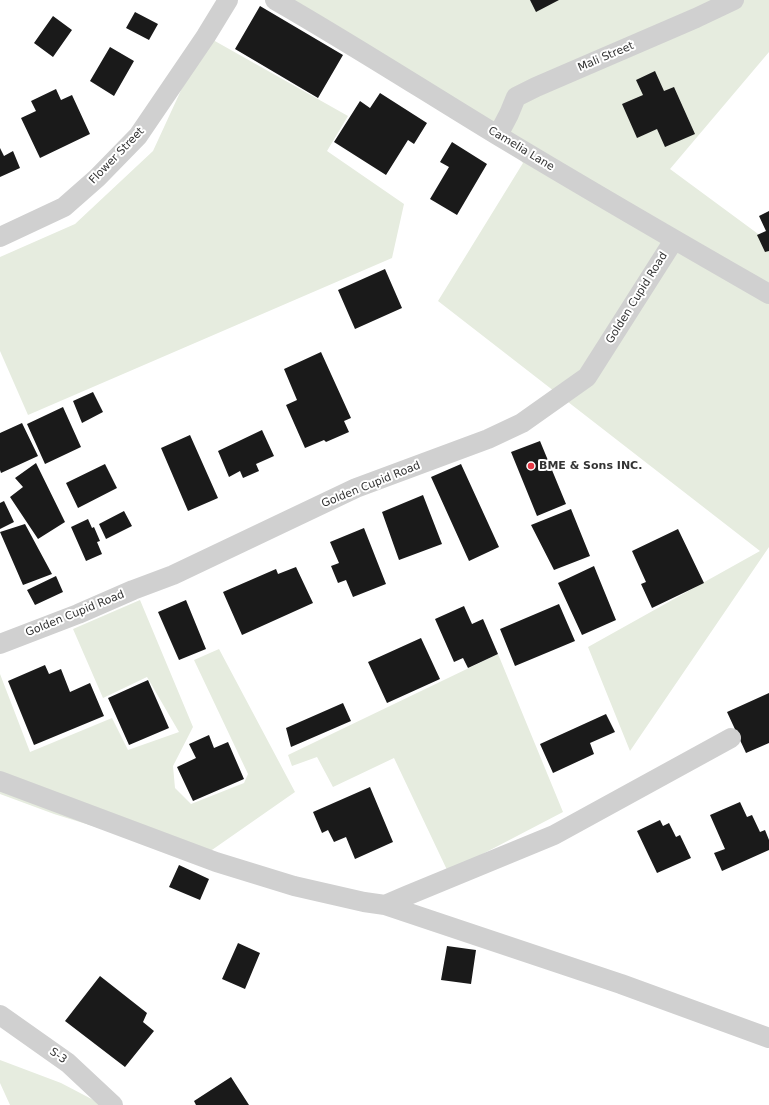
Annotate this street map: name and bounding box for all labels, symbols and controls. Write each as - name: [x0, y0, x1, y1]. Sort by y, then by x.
- street label: Mali Street: [576, 39, 636, 75]
- street label: Camelia Lane: [486, 124, 556, 174]
- street label: Flower Street: [87, 125, 147, 187]
- street label: Golden Cupid Road: [604, 250, 670, 346]
- street label: Golden Cupid Road: [320, 459, 422, 511]
- place label: BME & Sons INC.: [539, 459, 642, 473]
- marker: BME & Sons INC.: [526, 461, 536, 471]
- street label: Golden Cupid Road: [24, 588, 126, 640]
- street label: S-3: [47, 1045, 69, 1067]

